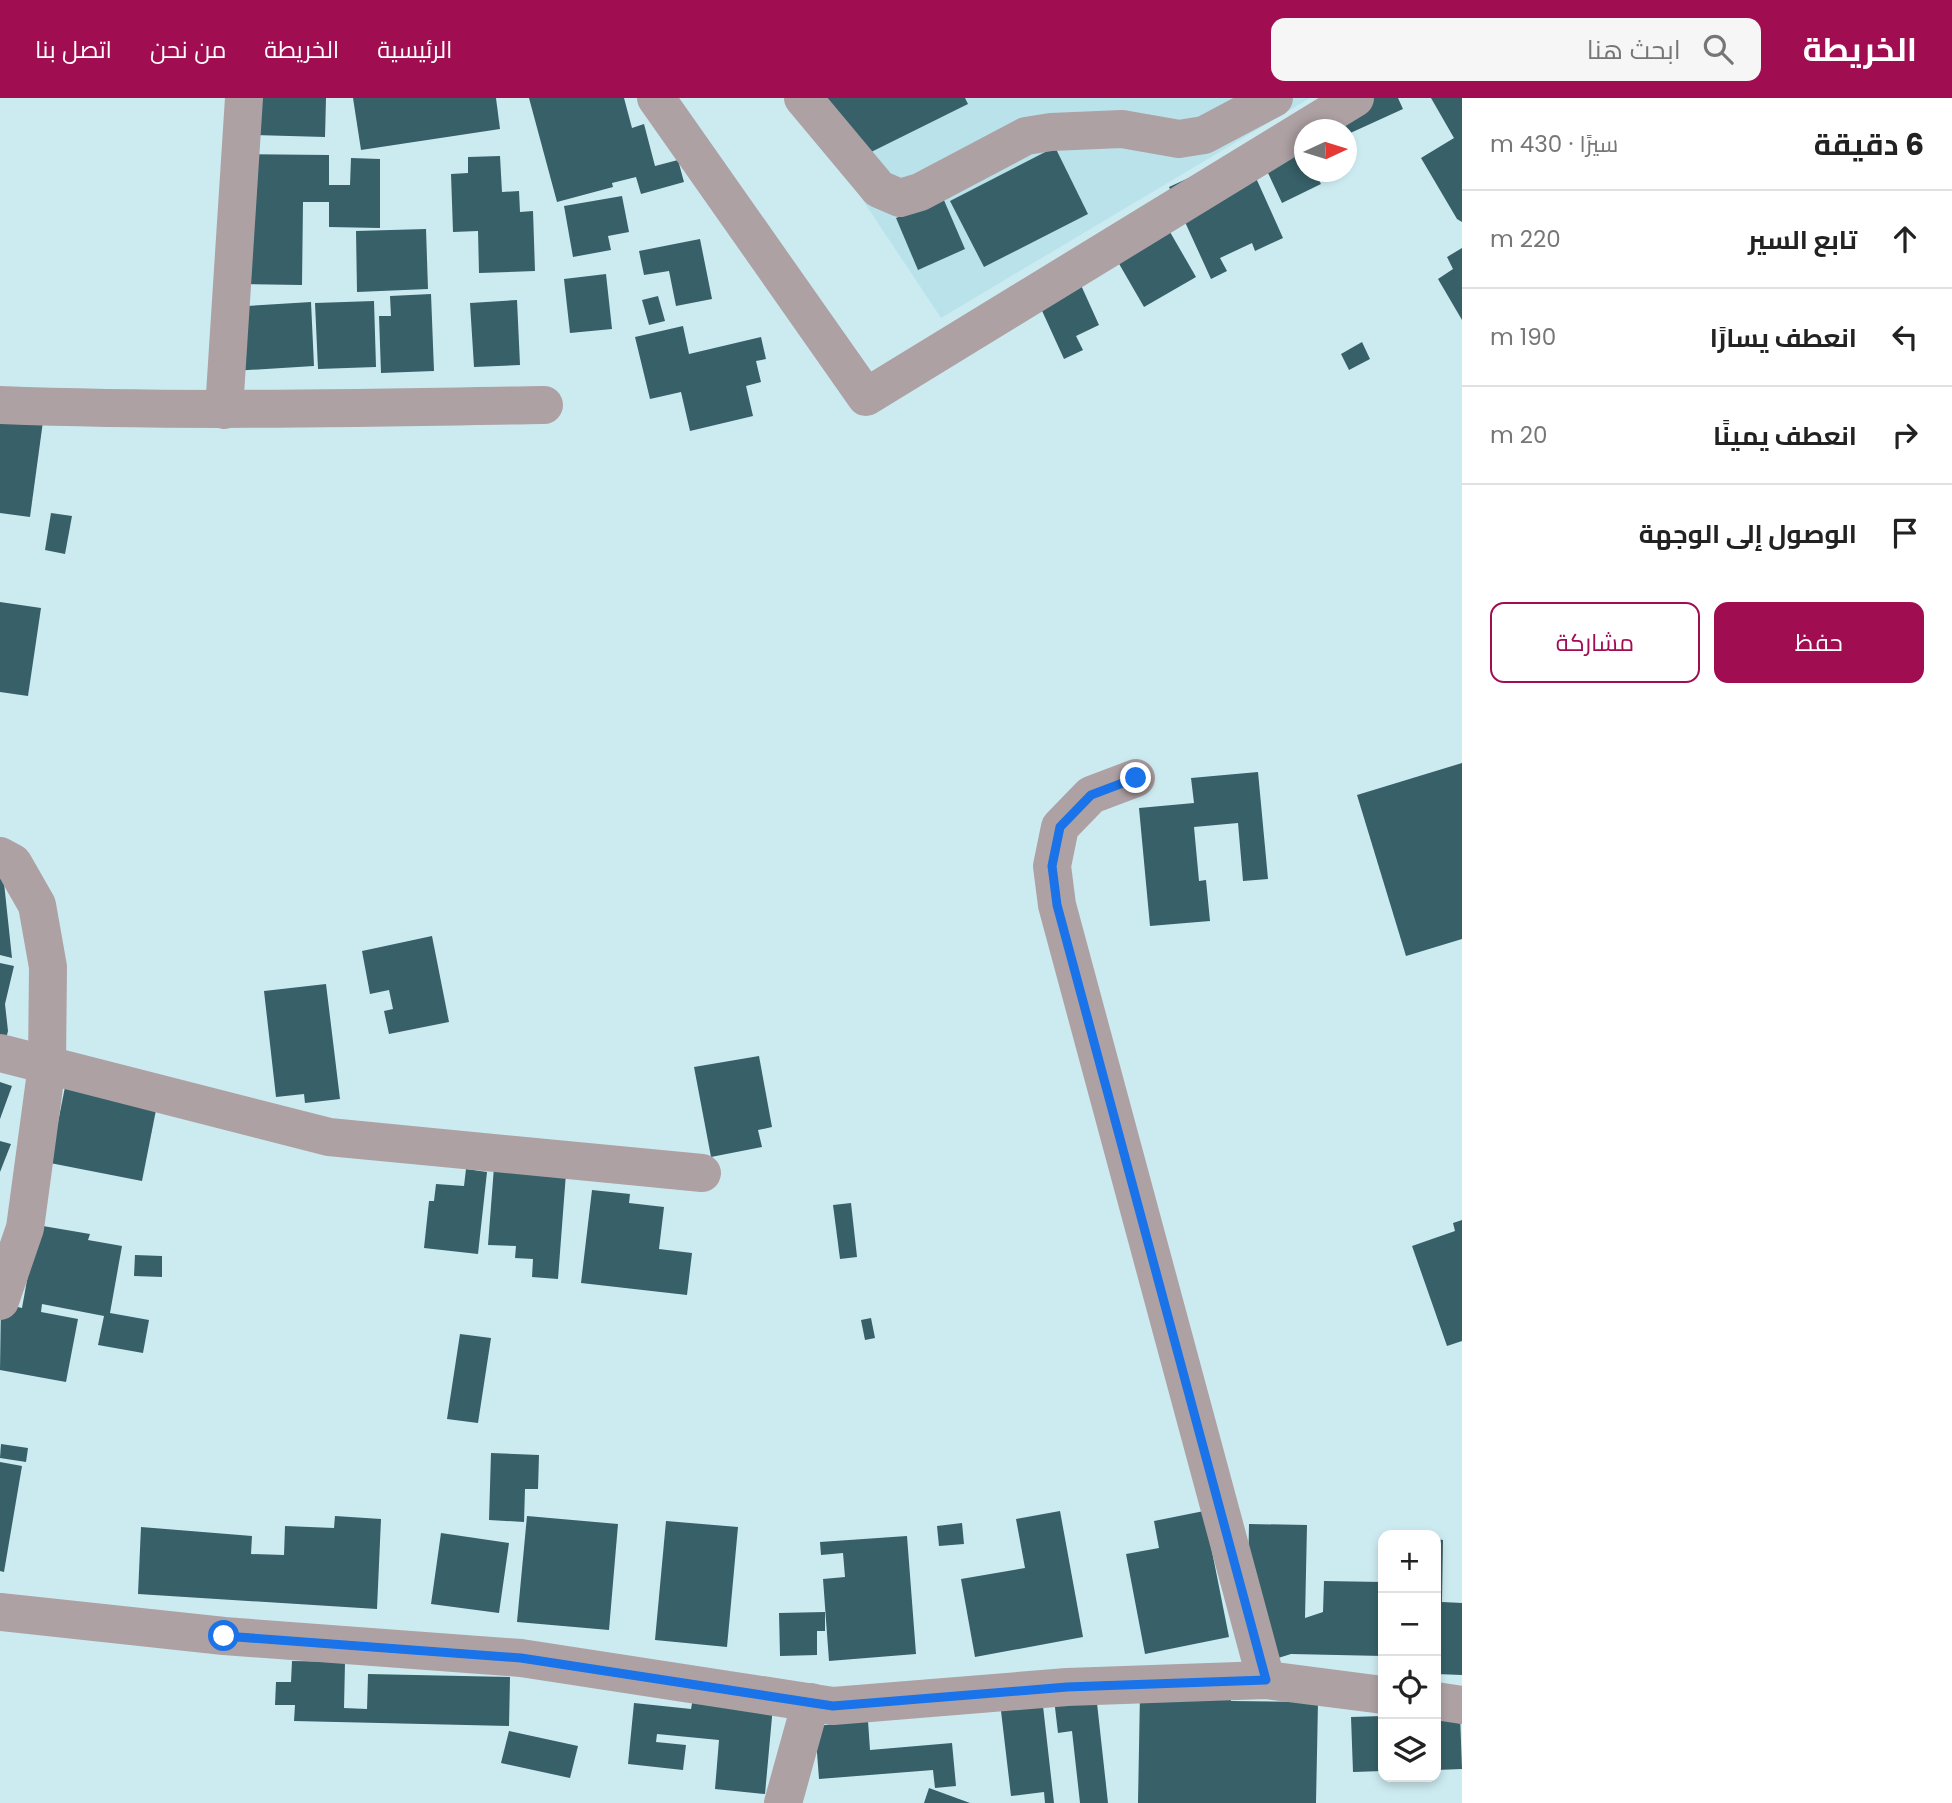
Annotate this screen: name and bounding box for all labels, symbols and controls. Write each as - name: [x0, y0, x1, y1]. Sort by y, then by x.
- search box: [1271, 18, 1761, 81]
- text: الخريطة: [1803, 26, 1917, 73]
- icon: search: [1699, 30, 1737, 68]
- text: ابحث هنا: [1587, 32, 1681, 68]
- text: اتصل بنا: [35, 33, 112, 66]
- text: من نحن: [150, 33, 226, 66]
- text: الخريطة: [264, 33, 339, 66]
- text: الرئيسية: [377, 33, 453, 66]
- north arrow: [1294, 119, 1357, 182]
- text: 6 دقيقة: [1814, 123, 1924, 166]
- text: سيرًا · 430 m: [1490, 128, 1618, 160]
- icon: ahead: [1886, 220, 1924, 258]
- text: تابع السير: [1748, 222, 1857, 258]
- text: 220 m: [1490, 223, 1561, 255]
- icon: left: [1886, 318, 1924, 356]
- text: انعطف يسارًا: [1710, 320, 1857, 356]
- text: 190 m: [1490, 321, 1556, 353]
- icon: right: [1886, 416, 1924, 454]
- text: انعطف يمينًا: [1713, 418, 1857, 454]
- text: 20 m: [1490, 419, 1548, 451]
- icon: arrive: [1886, 514, 1924, 552]
- text: الوصول إلى الوجهة: [1639, 516, 1857, 552]
- button: مشاركة: [1490, 602, 1700, 683]
- button: حفظ: [1714, 602, 1924, 683]
- route end: [1120, 762, 1151, 793]
- map controls: [1378, 1530, 1441, 1782]
- button: +: [1378, 1530, 1441, 1593]
- button: −: [1378, 1593, 1441, 1656]
- route start: [208, 1620, 239, 1651]
- button: locate: [1378, 1656, 1441, 1719]
- button: layers: [1378, 1719, 1441, 1782]

